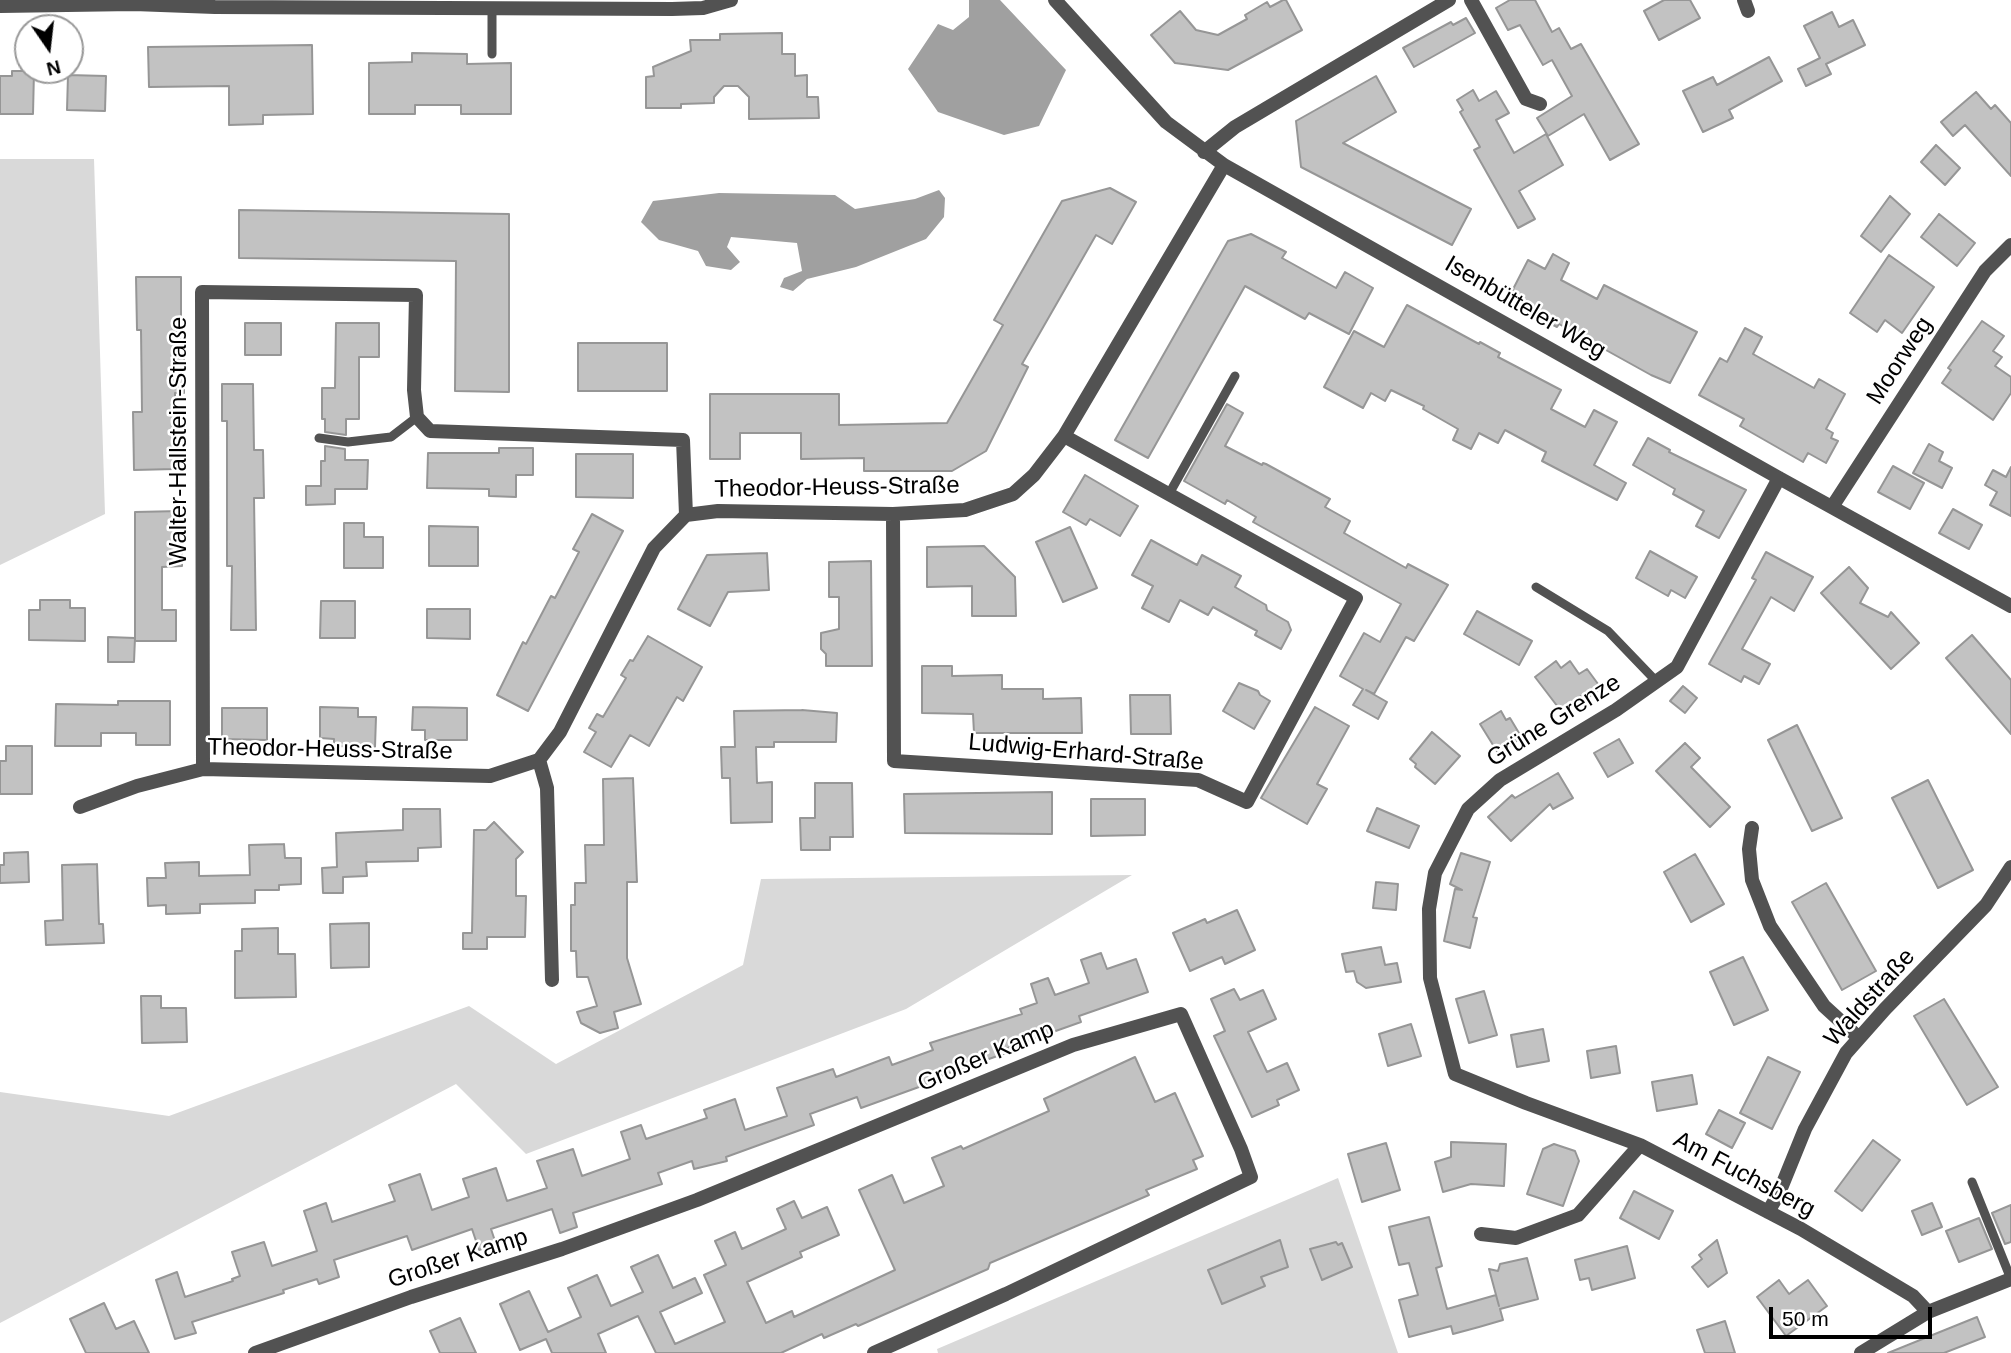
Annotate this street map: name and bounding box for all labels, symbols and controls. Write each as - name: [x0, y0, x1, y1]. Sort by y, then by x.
- north arrow: [14, 14, 84, 84]
- text: N: [45, 56, 63, 80]
- street label: Isenbütteler Weg: [1439, 250, 1611, 366]
- street label: Moorweg: [1861, 312, 1939, 410]
- street label: Walter-Hallstein-Straße: [165, 317, 193, 565]
- street label: Theodor-Heuss-Straße: [714, 471, 960, 505]
- street label: Grüne Grenze: [1482, 668, 1626, 774]
- street label: Ludwig-Erhard-Straße: [967, 728, 1205, 778]
- street label: Theodor-Heuss-Straße: [207, 733, 453, 767]
- street label: Waldstraße: [1819, 943, 1921, 1053]
- street label: Großer Kamp: [913, 1015, 1059, 1099]
- street label: Am Fuchsberg: [1668, 1126, 1820, 1224]
- street label: Großer Kamp: [384, 1223, 532, 1295]
- scale bar: [1773, 1294, 1936, 1338]
- text: 50 m: [1782, 1307, 1829, 1330]

